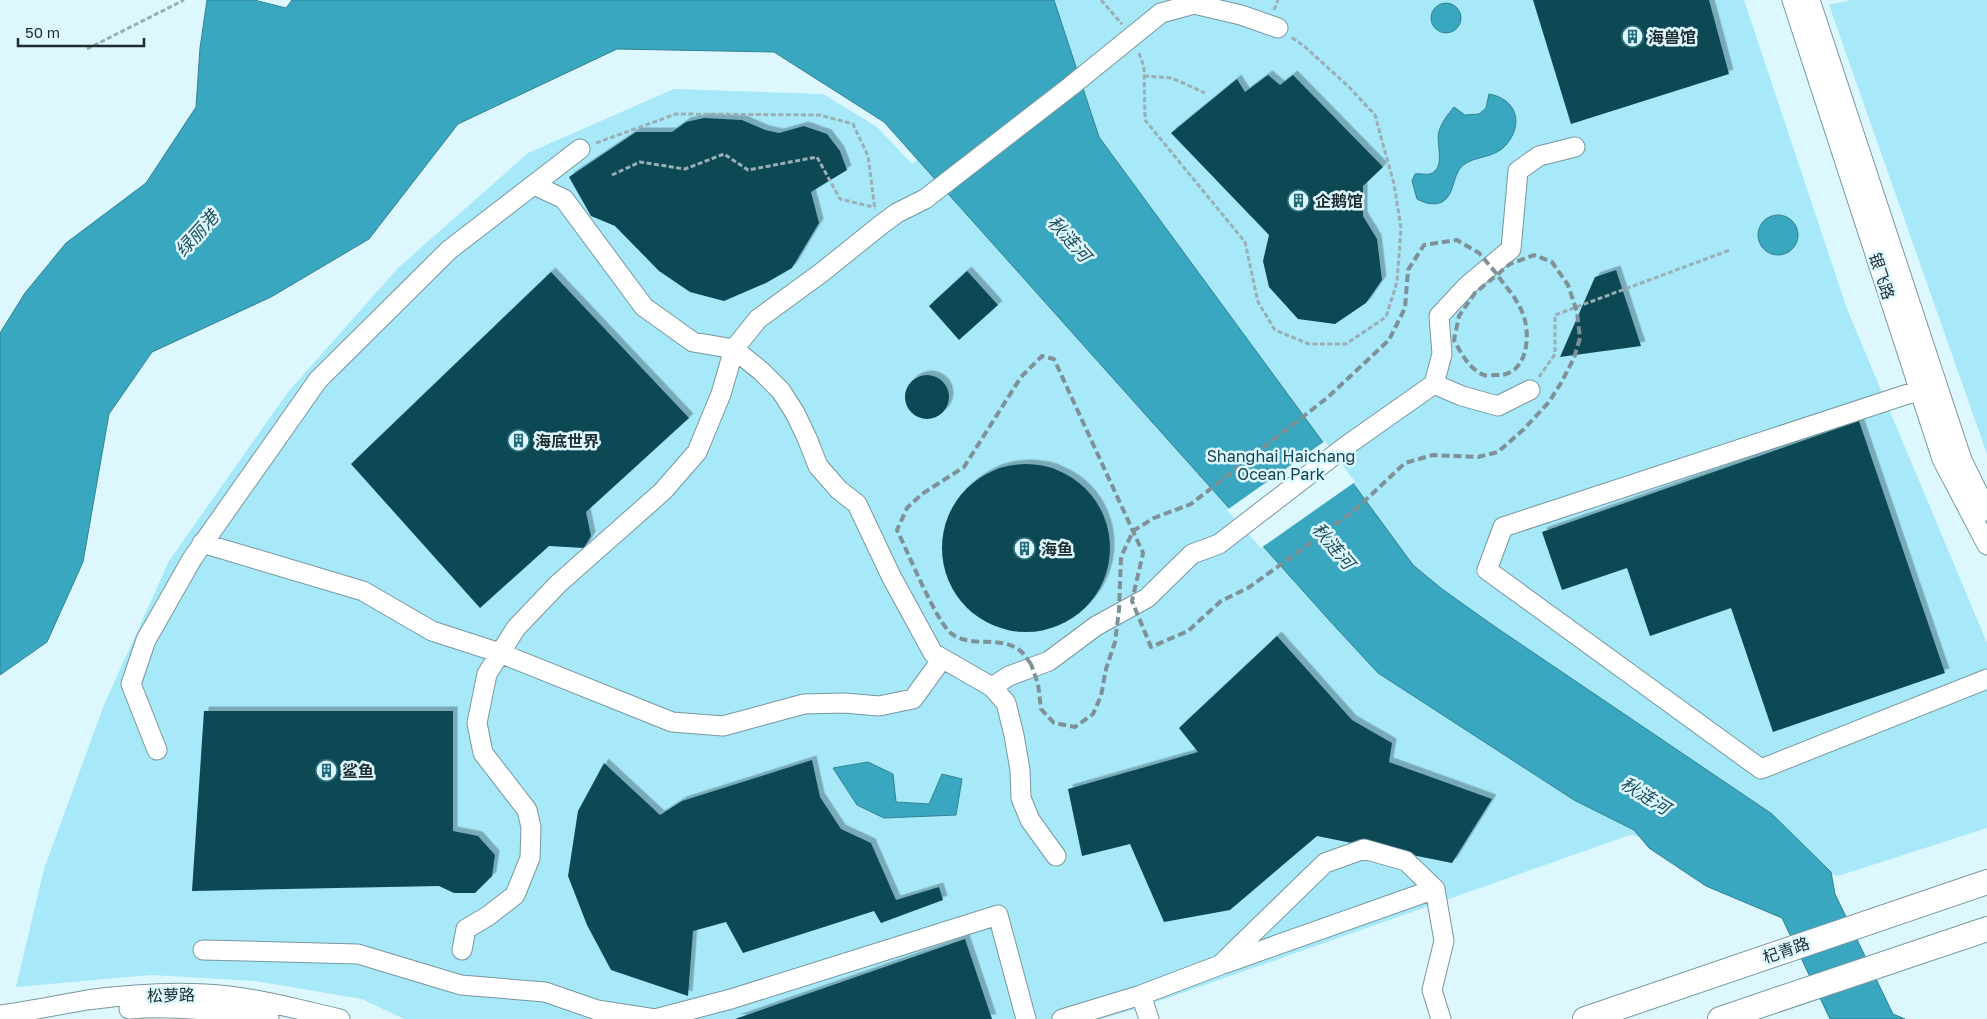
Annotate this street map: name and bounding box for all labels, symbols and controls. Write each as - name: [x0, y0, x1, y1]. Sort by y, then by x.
- scale bar: [18, 15, 144, 47]
- text: 50 m: [25, 23, 60, 41]
- building icon: 海兽馆: [1620, 25, 1644, 49]
- place label: 海兽馆: [1648, 27, 1696, 47]
- building icon: 企鹅馆: [1287, 189, 1311, 213]
- place label: 企鹅馆: [1315, 191, 1363, 211]
- water label: 绿丽港: [170, 204, 225, 261]
- water label: 秋涟河: [1044, 211, 1098, 268]
- street label: 银飞路: [1865, 250, 1899, 302]
- building icon: 海底世界: [507, 429, 531, 453]
- place label: 海底世界: [535, 431, 599, 451]
- park label: Shanghai Haichang Ocean Park: [1207, 446, 1355, 484]
- water label: 秋涟河: [1308, 518, 1361, 575]
- building icon: 海鱼: [1013, 537, 1037, 561]
- place label: 海鱼: [1041, 539, 1073, 559]
- building icon: 鲨鱼: [314, 759, 338, 783]
- place label: 鲨鱼: [342, 761, 374, 781]
- water label: 秋涟河: [1617, 772, 1677, 820]
- street label: 杞青路: [1760, 933, 1812, 967]
- street label: 松萝路: [147, 985, 195, 1005]

